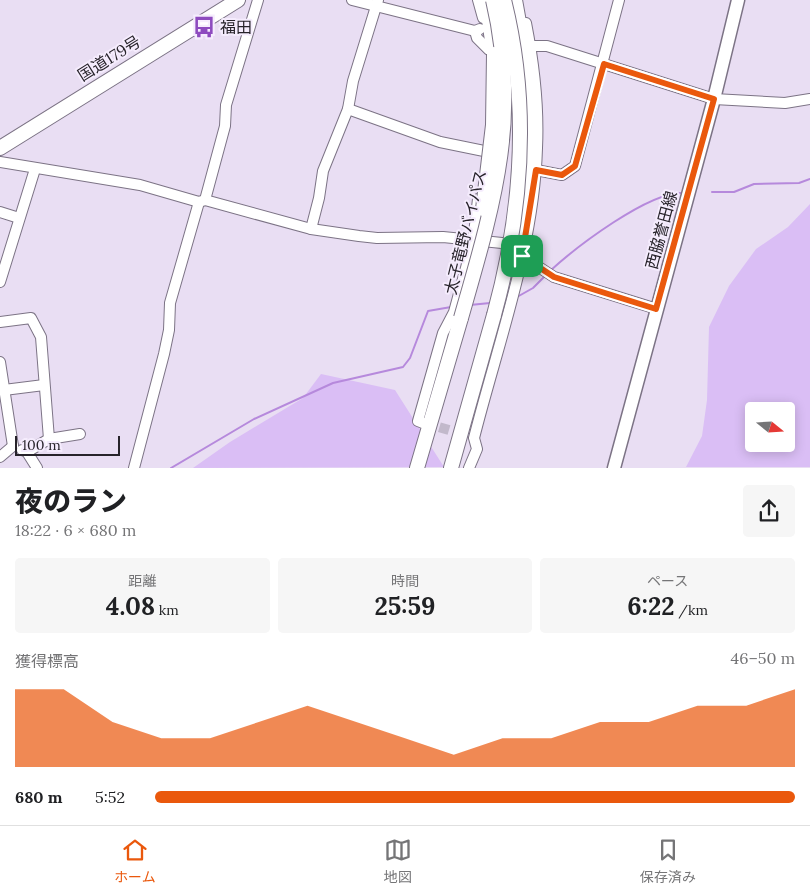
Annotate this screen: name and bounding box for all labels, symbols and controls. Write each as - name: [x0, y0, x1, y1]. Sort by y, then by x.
- bus stop icon: 福田: [191, 14, 217, 40]
- place label: 福田: [220, 17, 252, 37]
- street label: 国道179号: [74, 31, 144, 85]
- street label: 太子竜野バイパス: [440, 168, 490, 296]
- street label: 西脇誉田線: [641, 189, 681, 271]
- pin: [501, 235, 543, 277]
- icon: arrive: [508, 242, 536, 270]
- north arrow: [745, 402, 795, 452]
- map controls: [745, 402, 795, 452]
- scale bar: [15, 432, 120, 456]
- text: 100 m: [22, 436, 61, 454]
- text: 夜のラン: [15, 483, 127, 519]
- button: share: [743, 485, 795, 537]
- text: 18:22 · 6 × 680 m: [15, 520, 136, 540]
- text: 距離: [128, 572, 156, 590]
- text: 時間: [391, 572, 419, 590]
- text: ペース: [647, 572, 688, 590]
- text: 4.08: [106, 590, 155, 622]
- text: 25:59: [375, 590, 435, 622]
- text: 6:22: [627, 590, 675, 622]
- text: km: [155, 601, 179, 619]
- text: /km: [675, 601, 708, 619]
- text: 46–50 m: [730, 648, 795, 668]
- text: 獲得標高: [15, 651, 79, 671]
- text: 680 m: [15, 787, 62, 807]
- text: 5:52: [95, 787, 125, 807]
- tab: ホーム: [114, 836, 156, 886]
- tab: 地図: [384, 836, 412, 886]
- tab: 保存済み: [640, 836, 696, 886]

